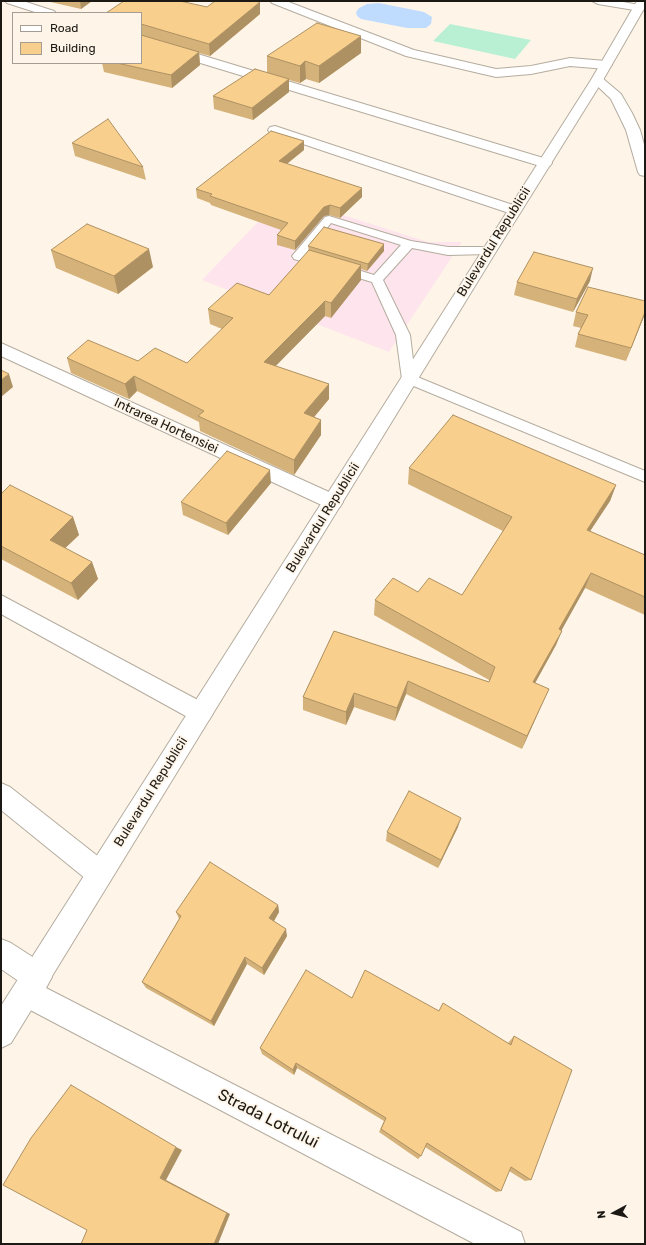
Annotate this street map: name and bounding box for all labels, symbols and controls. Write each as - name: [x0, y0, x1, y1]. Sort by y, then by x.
- legend: [12, 12, 142, 64]
- text: Road: [50, 21, 78, 35]
- text: Building: [50, 41, 96, 55]
- street label: Bulevardul Republicii: [454, 184, 534, 300]
- street label: Intrarea Hortensiei: [111, 395, 221, 457]
- street label: Bulevardul Republicii: [283, 460, 363, 576]
- street label: Bulevardul Republicii: [111, 734, 191, 850]
- street label: Strada Lotrului: [214, 1085, 322, 1153]
- north arrow: [594, 1193, 634, 1233]
- text: N: [595, 1210, 609, 1219]

